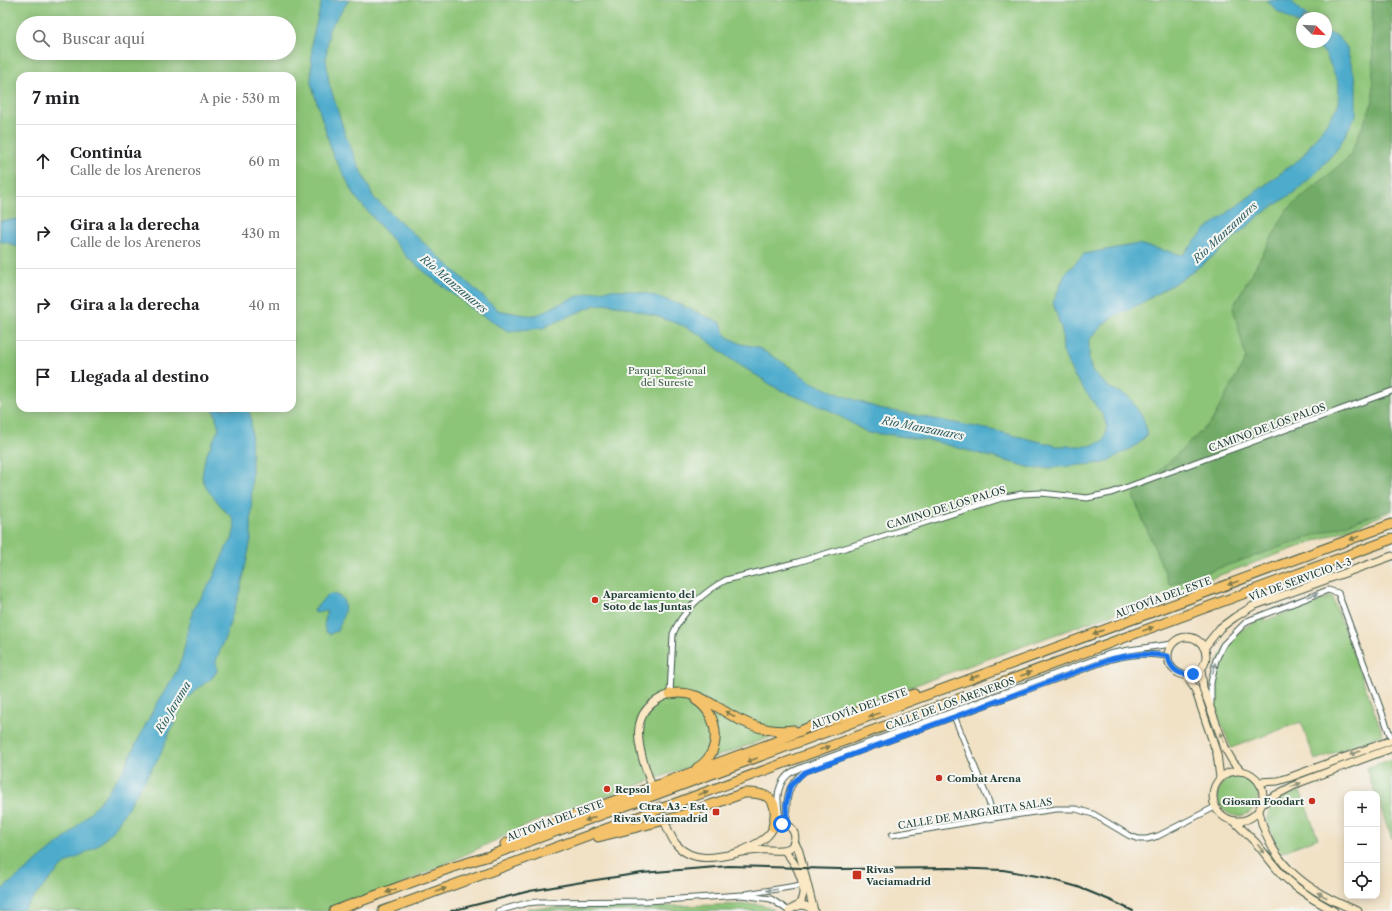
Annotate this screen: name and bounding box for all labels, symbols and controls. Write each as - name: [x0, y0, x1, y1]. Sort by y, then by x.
- north arrow: [1296, 12, 1332, 48]
- search box: [16, 16, 296, 60]
- icon: search: [30, 27, 52, 49]
- text: Buscar aquí: [62, 29, 145, 48]
- text: 7 min: [32, 88, 80, 108]
- text: A pie · 530 m: [200, 90, 280, 106]
- text: Continúa: [70, 143, 142, 162]
- icon: ahead: [32, 150, 54, 172]
- text: 60 m: [249, 153, 280, 169]
- text: Calle de los Areneros: [70, 162, 201, 178]
- water label: Río Manzanares: [1189, 198, 1260, 266]
- text: Gira a la derecha: [70, 215, 200, 234]
- icon: right: [32, 222, 54, 244]
- text: 430 m: [242, 225, 280, 241]
- text: Calle de los Areneros: [70, 234, 201, 250]
- water label: Río Manzanares: [417, 251, 491, 316]
- icon: right: [32, 294, 54, 316]
- text: Gira a la derecha: [70, 295, 200, 314]
- text: 40 m: [249, 297, 280, 313]
- park label: Parque Regional del Sureste: [628, 364, 706, 389]
- icon: arrive: [32, 366, 54, 388]
- text: Llegada al destino: [70, 367, 209, 386]
- street label: CAMINO DE LOS PALOS: [1207, 400, 1327, 455]
- water label: Río Manzanares: [880, 413, 966, 443]
- street label: CAMINO DE LOS PALOS: [885, 483, 1007, 532]
- one-way arrow: [1349, 535, 1361, 541]
- street label: VÍA DE SERVICIO A-3: [1246, 555, 1353, 604]
- street label: AUTOVÍA DEL ESTE: [1112, 574, 1213, 621]
- one-way arrow: [1227, 580, 1239, 586]
- place label: Aparcamiento del Soto de las Juntas: [602, 588, 695, 613]
- one-way arrow: [1308, 592, 1320, 598]
- marker: Aparcamiento del Soto de las Juntas: [590, 595, 600, 605]
- one-way arrow: [1142, 625, 1154, 631]
- one-way arrow: [1092, 630, 1104, 636]
- one-way arrow: [1211, 662, 1217, 674]
- route end: [1184, 665, 1202, 683]
- one-way arrow: [1020, 670, 1032, 676]
- street label: CALLE DE LOS ARENEROS: [884, 674, 1017, 733]
- one-way arrow: [968, 675, 980, 681]
- water label: Río Jarama: [152, 678, 194, 736]
- street label: AUTOVÍA DEL ESTE: [808, 685, 909, 732]
- one-way arrow: [724, 711, 736, 718]
- one-way arrow: [868, 712, 880, 718]
- one-way arrow: [1218, 731, 1224, 743]
- one-way arrow: [819, 744, 831, 750]
- one-way arrow: [1349, 751, 1361, 757]
- one-way arrow: [746, 757, 758, 763]
- place label: Combat Arena: [947, 772, 1021, 785]
- marker: Combat Arena: [934, 773, 944, 783]
- one-way arrow: [1290, 781, 1302, 787]
- place label: Repsol: [615, 783, 650, 796]
- marker: Repsol: [602, 784, 612, 794]
- one-way arrow: [697, 789, 709, 795]
- map controls: [1344, 791, 1380, 899]
- button: +: [1344, 791, 1380, 827]
- street label: CALLE DE MARGARITA SALAS: [897, 795, 1053, 832]
- place label: Giosam Foodart: [1222, 795, 1304, 808]
- marker: Giosam Foodart: [1307, 796, 1317, 806]
- street label: AUTOVÍA DEL ESTE: [504, 797, 605, 844]
- place label: Ctra. A3 - Est. Rivas Vaciamadrid: [613, 800, 708, 825]
- marker: Ctra. A3 - Est. Rivas Vaciamadrid: [711, 807, 721, 817]
- route start: [773, 815, 791, 833]
- one-way arrow: [584, 816, 596, 822]
- button: −: [1344, 827, 1380, 863]
- one-way arrow: [1257, 844, 1265, 855]
- place label: Rivas Vaciamadrid: [865, 863, 931, 888]
- button: locate: [1344, 863, 1380, 899]
- marker: Rivas Vaciamadrid: [851, 869, 863, 881]
- one-way arrow: [436, 886, 448, 892]
- one-way arrow: [766, 886, 778, 893]
- one-way arrow: [384, 888, 396, 894]
- one-way arrow: [1316, 891, 1328, 898]

